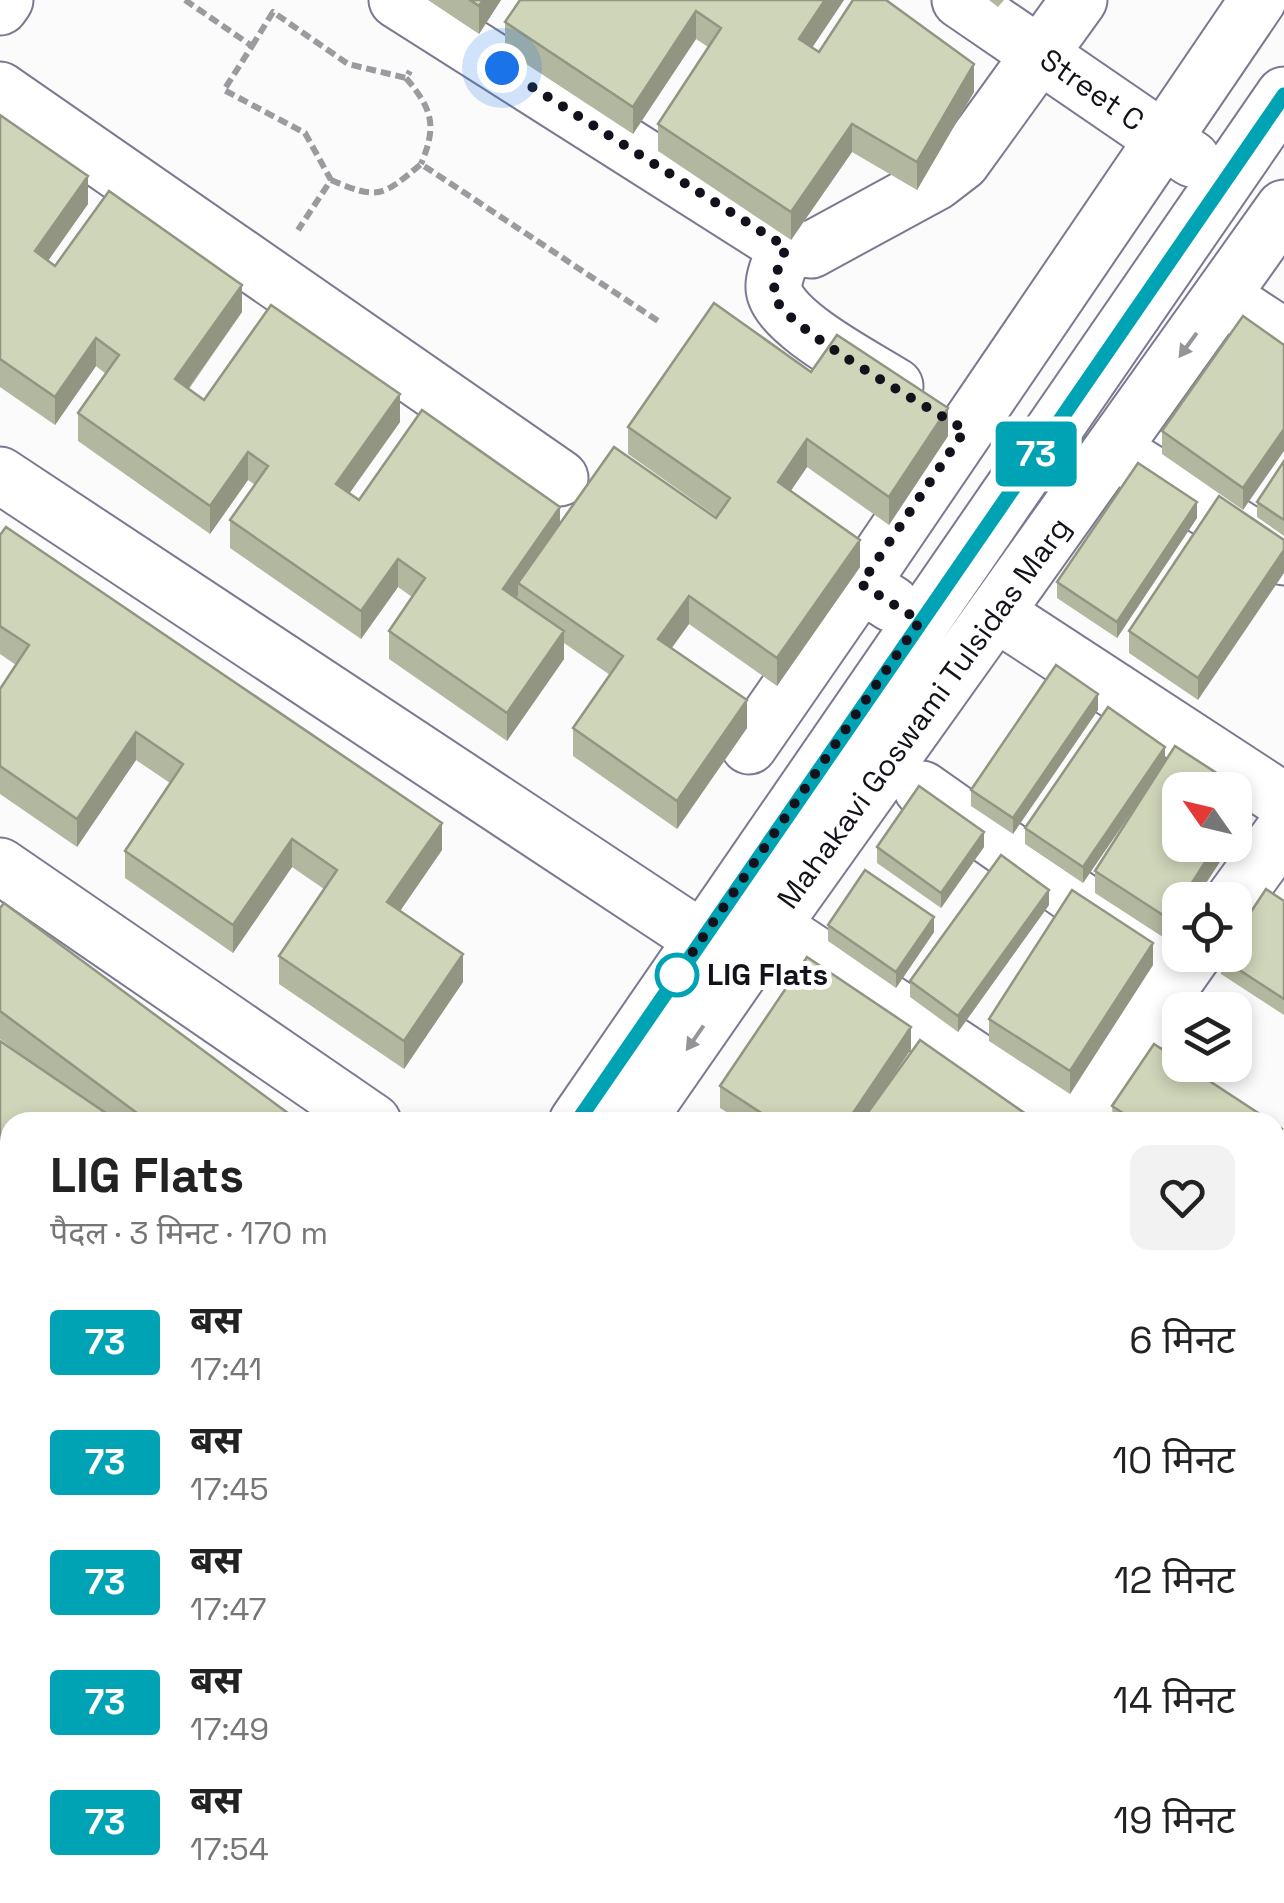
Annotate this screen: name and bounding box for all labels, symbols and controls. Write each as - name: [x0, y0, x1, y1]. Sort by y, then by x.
- street label: Street C: [1032, 40, 1152, 140]
- your location: [477, 43, 527, 93]
- one-way arrow: [1179, 332, 1198, 359]
- line badge: 73: [991, 422, 1081, 486]
- text: 73: [1016, 432, 1056, 476]
- street label: Mahakavi Goswami Tulsidas Marg: [768, 509, 1079, 916]
- north arrow: [1162, 772, 1252, 862]
- map controls: [1162, 772, 1252, 1082]
- button: locate: [1162, 882, 1252, 972]
- marker: LIG Flats: [656, 954, 698, 996]
- place label: LIG Flats: [707, 955, 828, 994]
- button: layers: [1162, 992, 1252, 1082]
- one-way arrow: [686, 1024, 705, 1051]
- text: LIG Flats: [50, 1145, 244, 1206]
- button: heart: [1130, 1145, 1235, 1250]
- text: पैदल · 3 मिनट · 170 m: [50, 1213, 328, 1253]
- text: बस: [190, 1296, 242, 1344]
- text: 6 मिनट: [1129, 1316, 1235, 1364]
- text: 73: [85, 1320, 125, 1364]
- text: 17:41: [190, 1349, 262, 1389]
- text: बस: [190, 1416, 242, 1464]
- text: 10 मिनट: [1112, 1436, 1235, 1484]
- text: 73: [85, 1440, 125, 1484]
- text: 17:45: [190, 1469, 269, 1509]
- text: बस: [190, 1536, 242, 1584]
- text: 12 मिनट: [1114, 1556, 1235, 1604]
- text: 73: [85, 1560, 125, 1604]
- text: 17:47: [190, 1589, 267, 1629]
- text: बस: [190, 1656, 242, 1704]
- text: 14 मिनट: [1113, 1676, 1235, 1724]
- text: 73: [85, 1680, 125, 1724]
- text: 17:49: [190, 1709, 269, 1749]
- text: बस: [190, 1776, 242, 1824]
- text: 19 मिनट: [1113, 1796, 1235, 1844]
- text: 73: [85, 1800, 125, 1844]
- text: 17:54: [190, 1829, 269, 1869]

